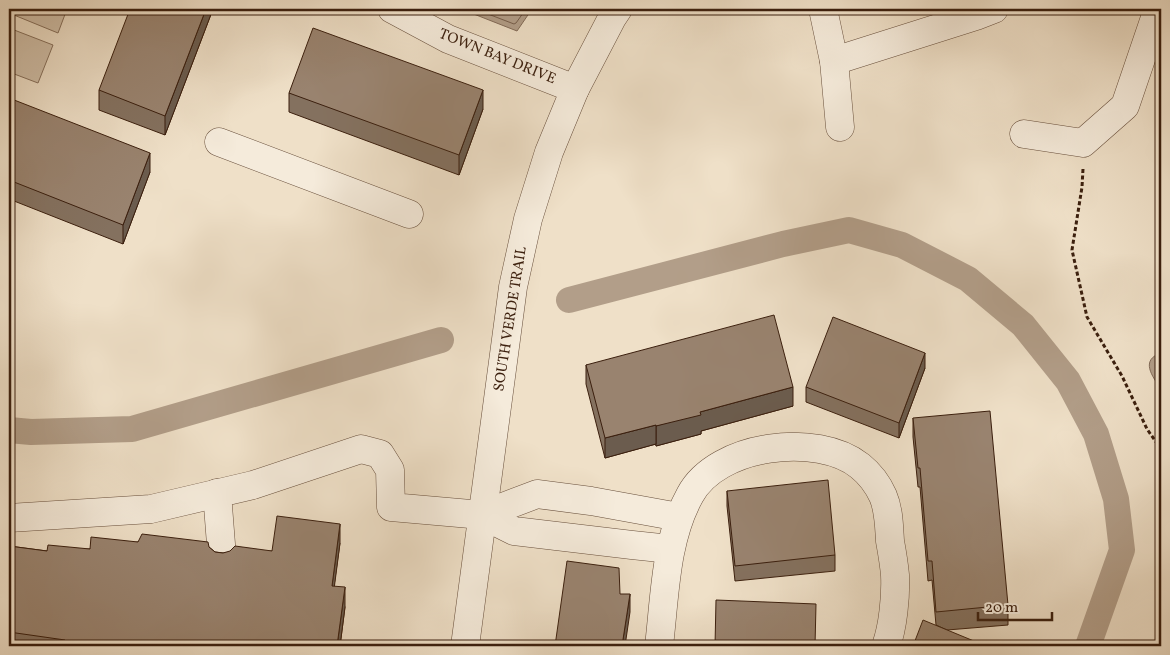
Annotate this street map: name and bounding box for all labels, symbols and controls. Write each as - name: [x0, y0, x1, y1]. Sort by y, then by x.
- street label: TOWN BAY DRIVE: [435, 24, 559, 90]
- street label: SOUTH VERDE TRAIL: [489, 244, 533, 393]
- scale bar: [978, 590, 1051, 622]
- text: 20 m: [985, 598, 1018, 619]

